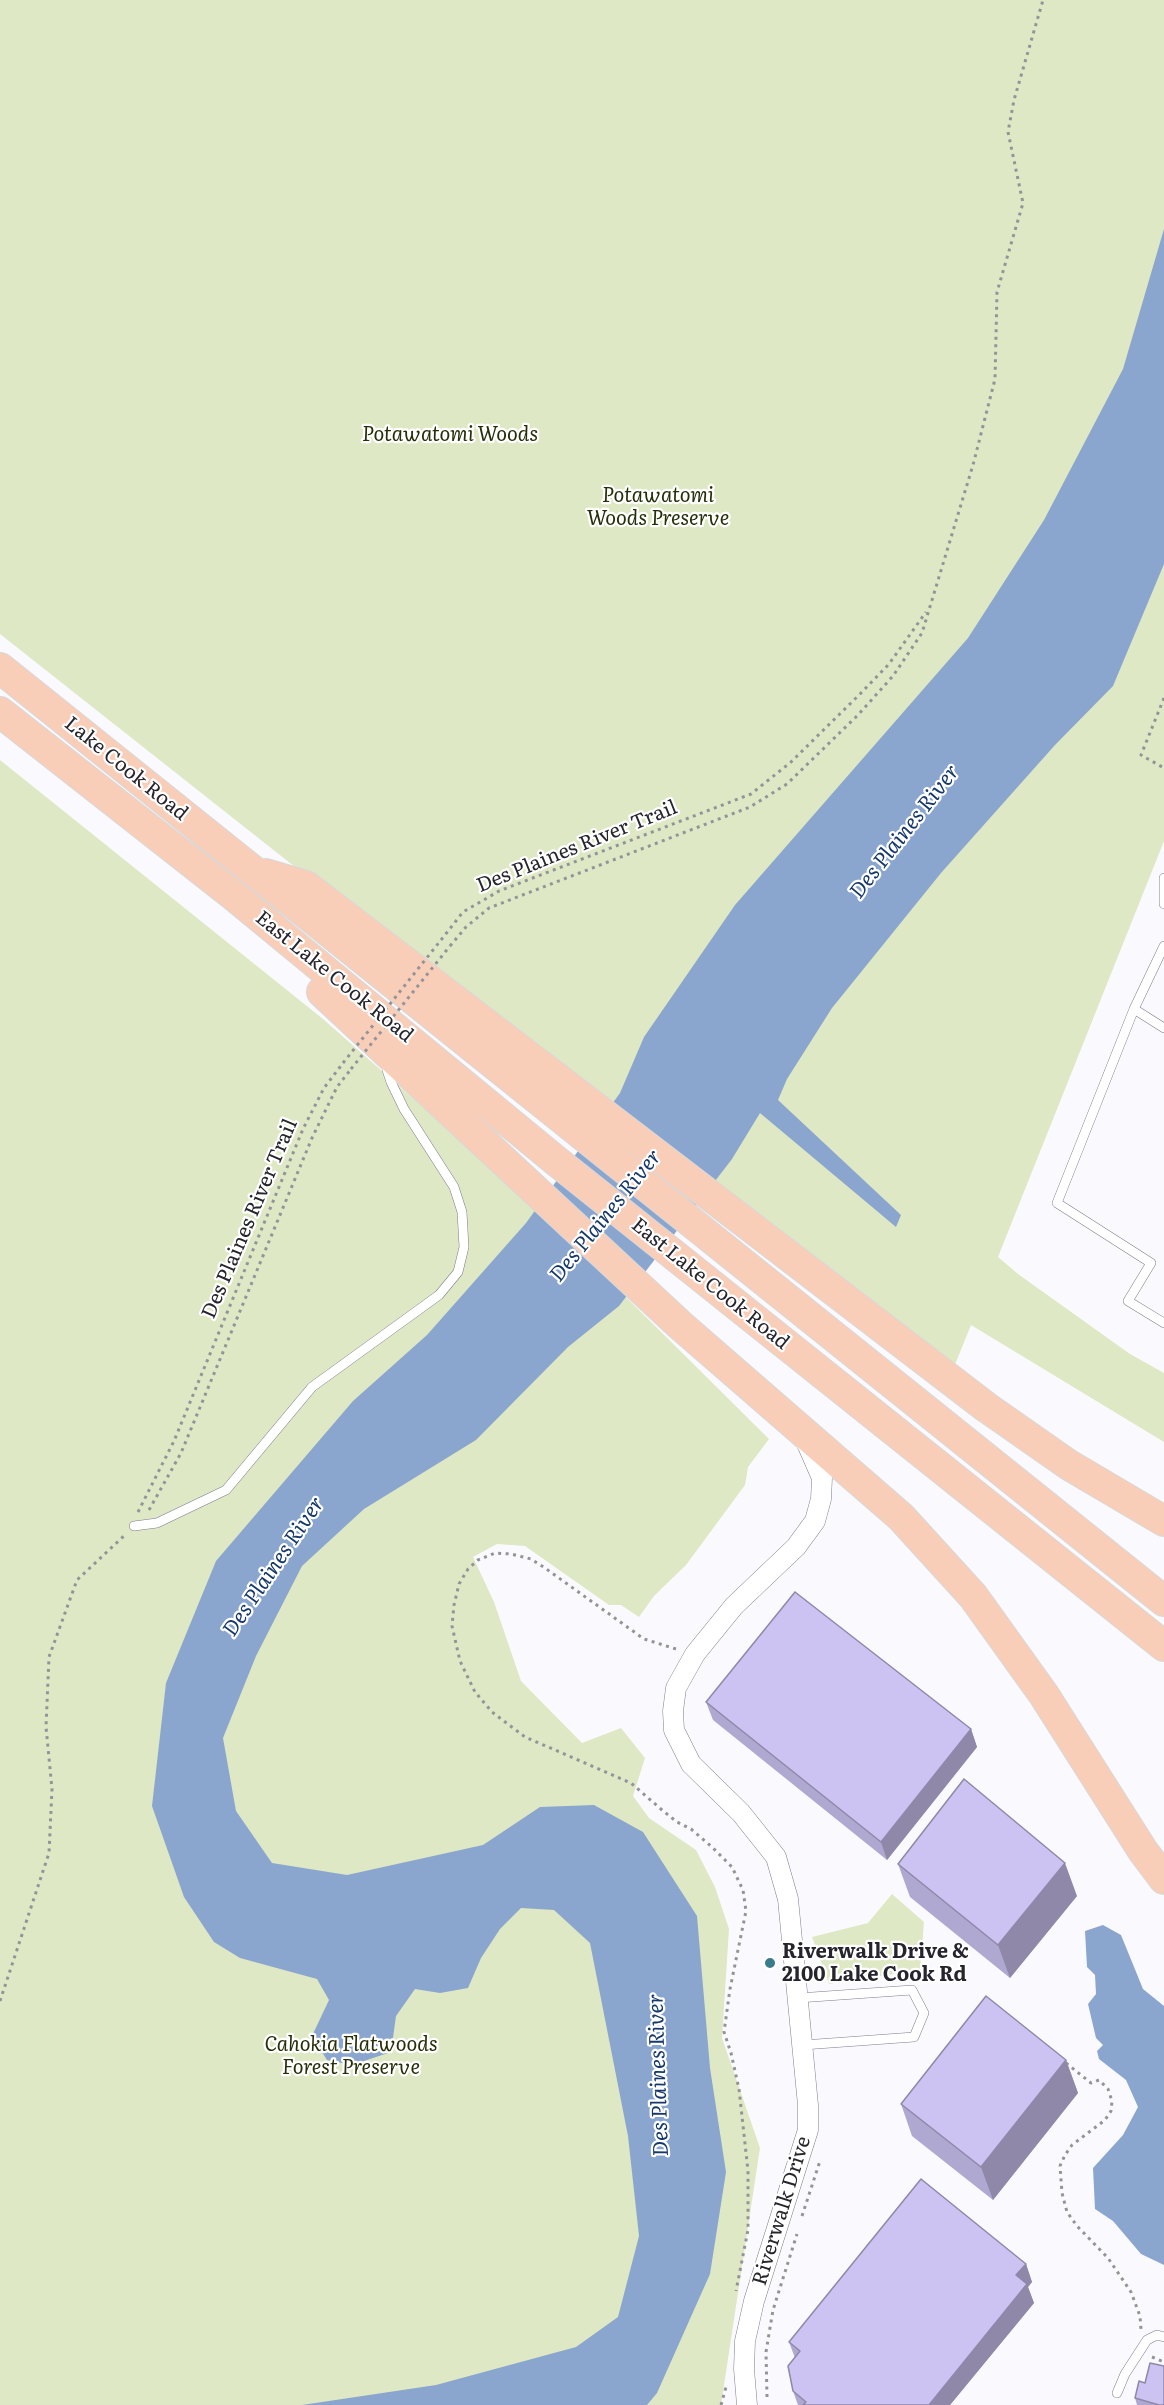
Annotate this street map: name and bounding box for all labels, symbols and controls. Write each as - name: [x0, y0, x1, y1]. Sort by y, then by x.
- park label: Potawatomi Woods: [362, 423, 538, 447]
- park label: Potawatomi Woods Preserve: [587, 484, 729, 531]
- street label: Lake Cook Road: [60, 712, 192, 826]
- water label: Des Plaines River: [845, 760, 965, 904]
- street label: Des Plaines River Trail: [473, 796, 681, 898]
- street label: East Lake Cook Road: [250, 906, 418, 1048]
- street label: Des Plaines River Trail: [197, 1116, 303, 1322]
- water label: Des Plaines River: [545, 1145, 667, 1287]
- street label: East Lake Cook Road: [626, 1213, 794, 1355]
- water label: Des Plaines River: [218, 1492, 330, 1642]
- place label: Riverwalk Drive & 2100 Lake Cook Rd: [782, 1940, 969, 1987]
- marker: Riverwalk Drive & 2100 Lake Cook Rd: [763, 1956, 777, 1970]
- water label: Des Plaines River: [644, 1993, 674, 2157]
- park label: Cahokia Flatwoods Forest Preserve: [264, 2033, 438, 2080]
- street label: Riverwalk Drive: [748, 2134, 816, 2288]

